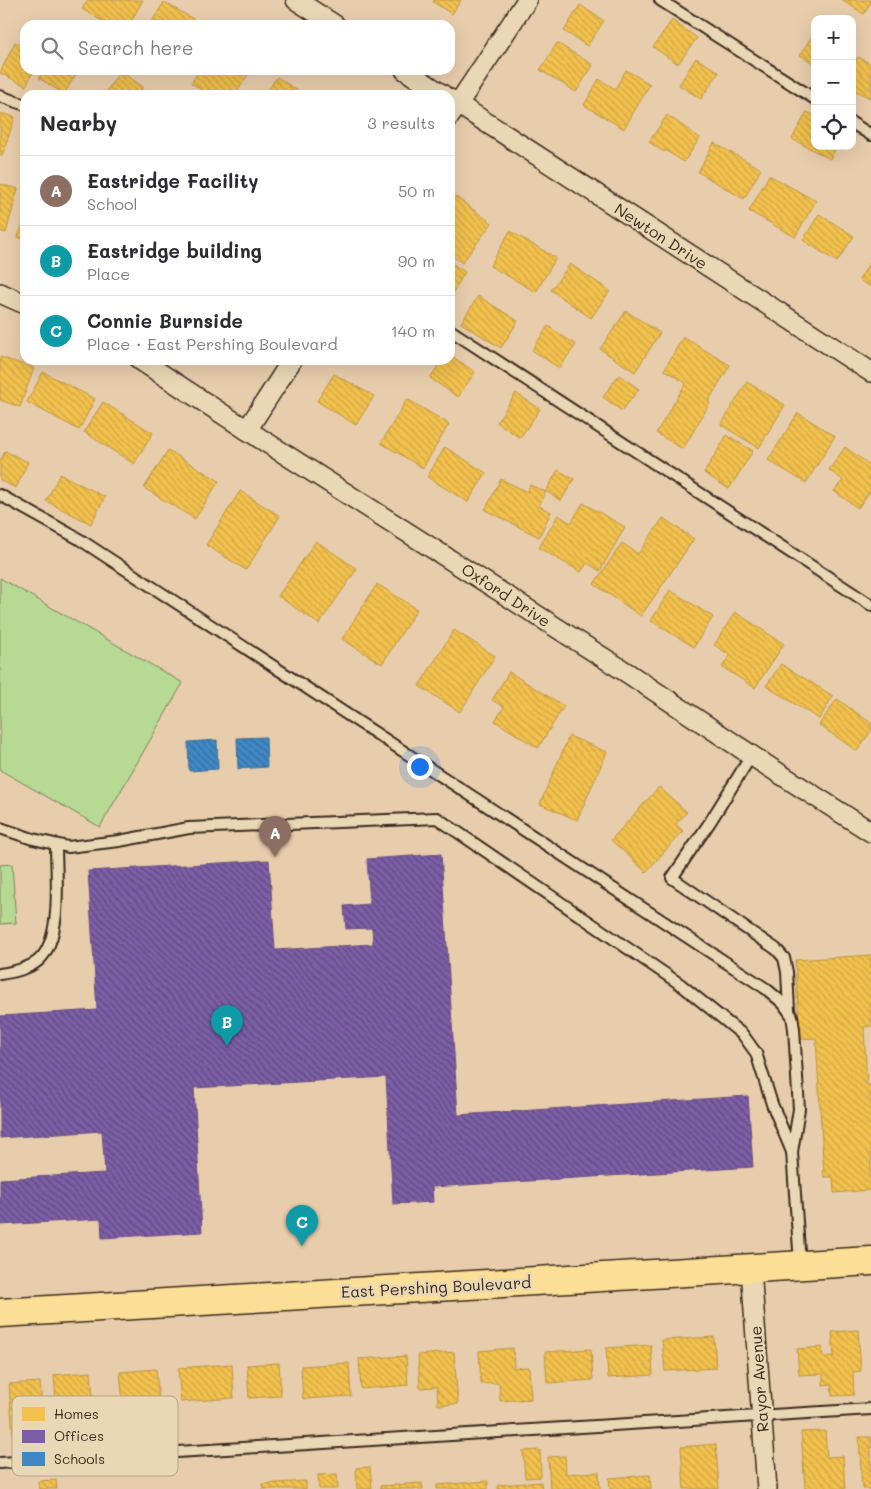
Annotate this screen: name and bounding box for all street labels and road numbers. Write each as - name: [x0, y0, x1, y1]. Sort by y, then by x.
- street label: Newton Drive: [611, 198, 712, 274]
- street label: Oxford Drive: [458, 558, 555, 631]
- street label: East Pershing Boulevard: [340, 1271, 532, 1302]
- street label: Rayor Avenue: [744, 1325, 773, 1433]

